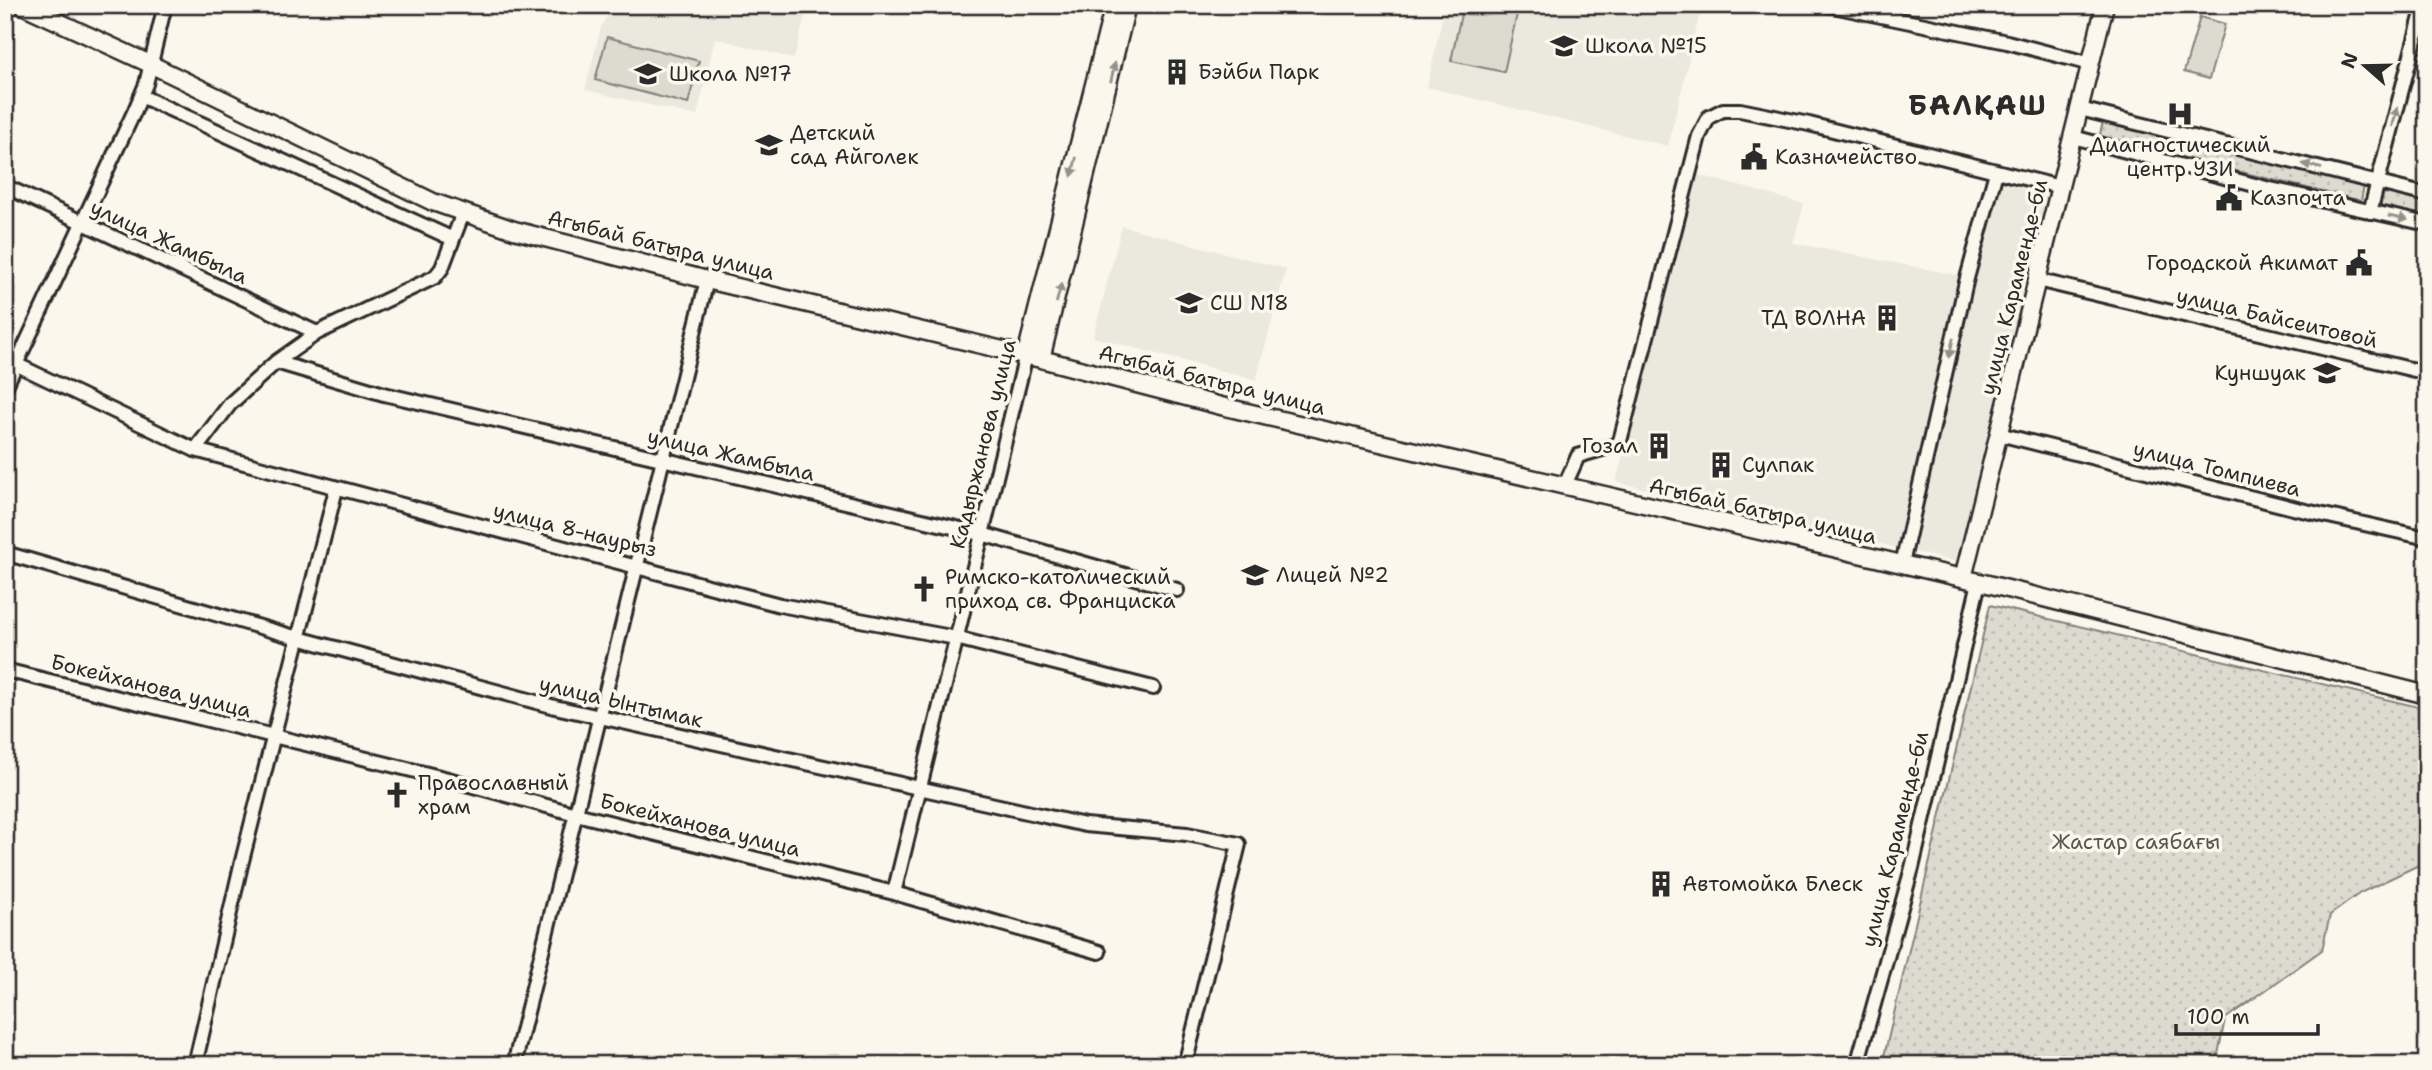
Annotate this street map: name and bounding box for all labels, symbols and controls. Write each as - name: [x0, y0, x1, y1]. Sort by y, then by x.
- school or university icon: Школа №15: [1549, 31, 1579, 61]
- place label: Школа №15: [1585, 32, 1707, 60]
- north arrow: [2330, 32, 2400, 102]
- text: N: [2335, 49, 2364, 72]
- building icon: Бэйби Парк: [1162, 57, 1192, 87]
- place label: Бэйби Парк: [1198, 58, 1319, 86]
- school or university icon: Школа №17: [633, 59, 663, 89]
- place label: Школа №17: [669, 60, 792, 88]
- one-way arrow: [1107, 61, 1118, 83]
- district label: БАЛҚАШ: [1908, 86, 2048, 124]
- hospital icon: Диагностический центр УЗИ: [2165, 99, 2195, 129]
- one-way arrow: [2390, 106, 2401, 128]
- place label: Детский сад Айголек: [790, 119, 919, 171]
- school or university icon: Детский сад Айголек: [754, 130, 784, 160]
- place label: Диагностический центр УЗИ: [2090, 131, 2271, 183]
- public building icon: Казначейство: [1739, 142, 1769, 172]
- place label: Казначейство: [1775, 143, 1917, 171]
- one-way arrow: [1068, 156, 1079, 178]
- one-way arrow: [2301, 161, 2323, 172]
- street label: улица Караменде-би: [1974, 176, 2054, 398]
- public building icon: Казпочта: [2214, 183, 2244, 213]
- place label: Казпочта: [2250, 184, 2345, 212]
- street label: улица Жамбыла: [86, 193, 252, 291]
- street label: Агыбай батыра улица: [545, 203, 777, 287]
- one-way arrow: [2387, 213, 2409, 224]
- public building icon: Городской Акимат: [2344, 248, 2374, 278]
- place label: Городской Акимат: [2147, 249, 2338, 277]
- street label: улица Байсеитовой: [2174, 281, 2381, 355]
- one-way arrow: [1054, 282, 1064, 303]
- school or university icon: СШ N18: [1174, 288, 1204, 318]
- place label: СШ N18: [1210, 289, 1289, 317]
- building icon: ТД ВОЛНА: [1872, 303, 1902, 333]
- place label: ТД ВОЛНА: [1761, 304, 1866, 332]
- street label: Кадыржанова улица: [943, 336, 1023, 552]
- one-way arrow: [1945, 337, 1956, 359]
- street label: Агыбай батыра улица: [1096, 338, 1328, 422]
- school or university icon: Куншуак: [2312, 358, 2342, 388]
- place label: Куншуак: [2215, 359, 2306, 387]
- street label: улица Жамбыла: [645, 422, 817, 488]
- building icon: Гозал: [1644, 431, 1674, 461]
- place label: Гозал: [1582, 432, 1638, 460]
- street label: улица Томпиева: [2130, 435, 2304, 503]
- building icon: Сулпак: [1706, 450, 1736, 480]
- place label: Сулпак: [1742, 451, 1814, 479]
- street label: Агыбай батыра улица: [1647, 471, 1879, 551]
- street label: улица 8-наурыз: [490, 496, 660, 564]
- school or university icon: Лицей №2: [1240, 560, 1270, 590]
- place label: Лицей №2: [1276, 561, 1389, 589]
- place label: Римско-католический приход св. Франциска: [945, 563, 1175, 615]
- church icon: Римско-католический приход св. Франциска: [909, 574, 939, 604]
- street label: Бокейханова улица: [48, 647, 254, 725]
- street label: улица Ынтымак: [536, 670, 706, 734]
- street label: улица Караменде-би: [1855, 728, 1935, 950]
- place label: Православный храм: [418, 769, 569, 821]
- church icon: Православный храм: [382, 780, 412, 810]
- street label: Бокейханова улица: [597, 786, 803, 864]
- park label: Жастар саябағы: [2052, 828, 2220, 856]
- building icon: Автомойка Блеск: [1646, 869, 1676, 899]
- place label: Автомойка Блеск: [1682, 870, 1863, 898]
- scale bar: [2176, 993, 2318, 1037]
- text: 100 m: [2187, 1003, 2250, 1031]

